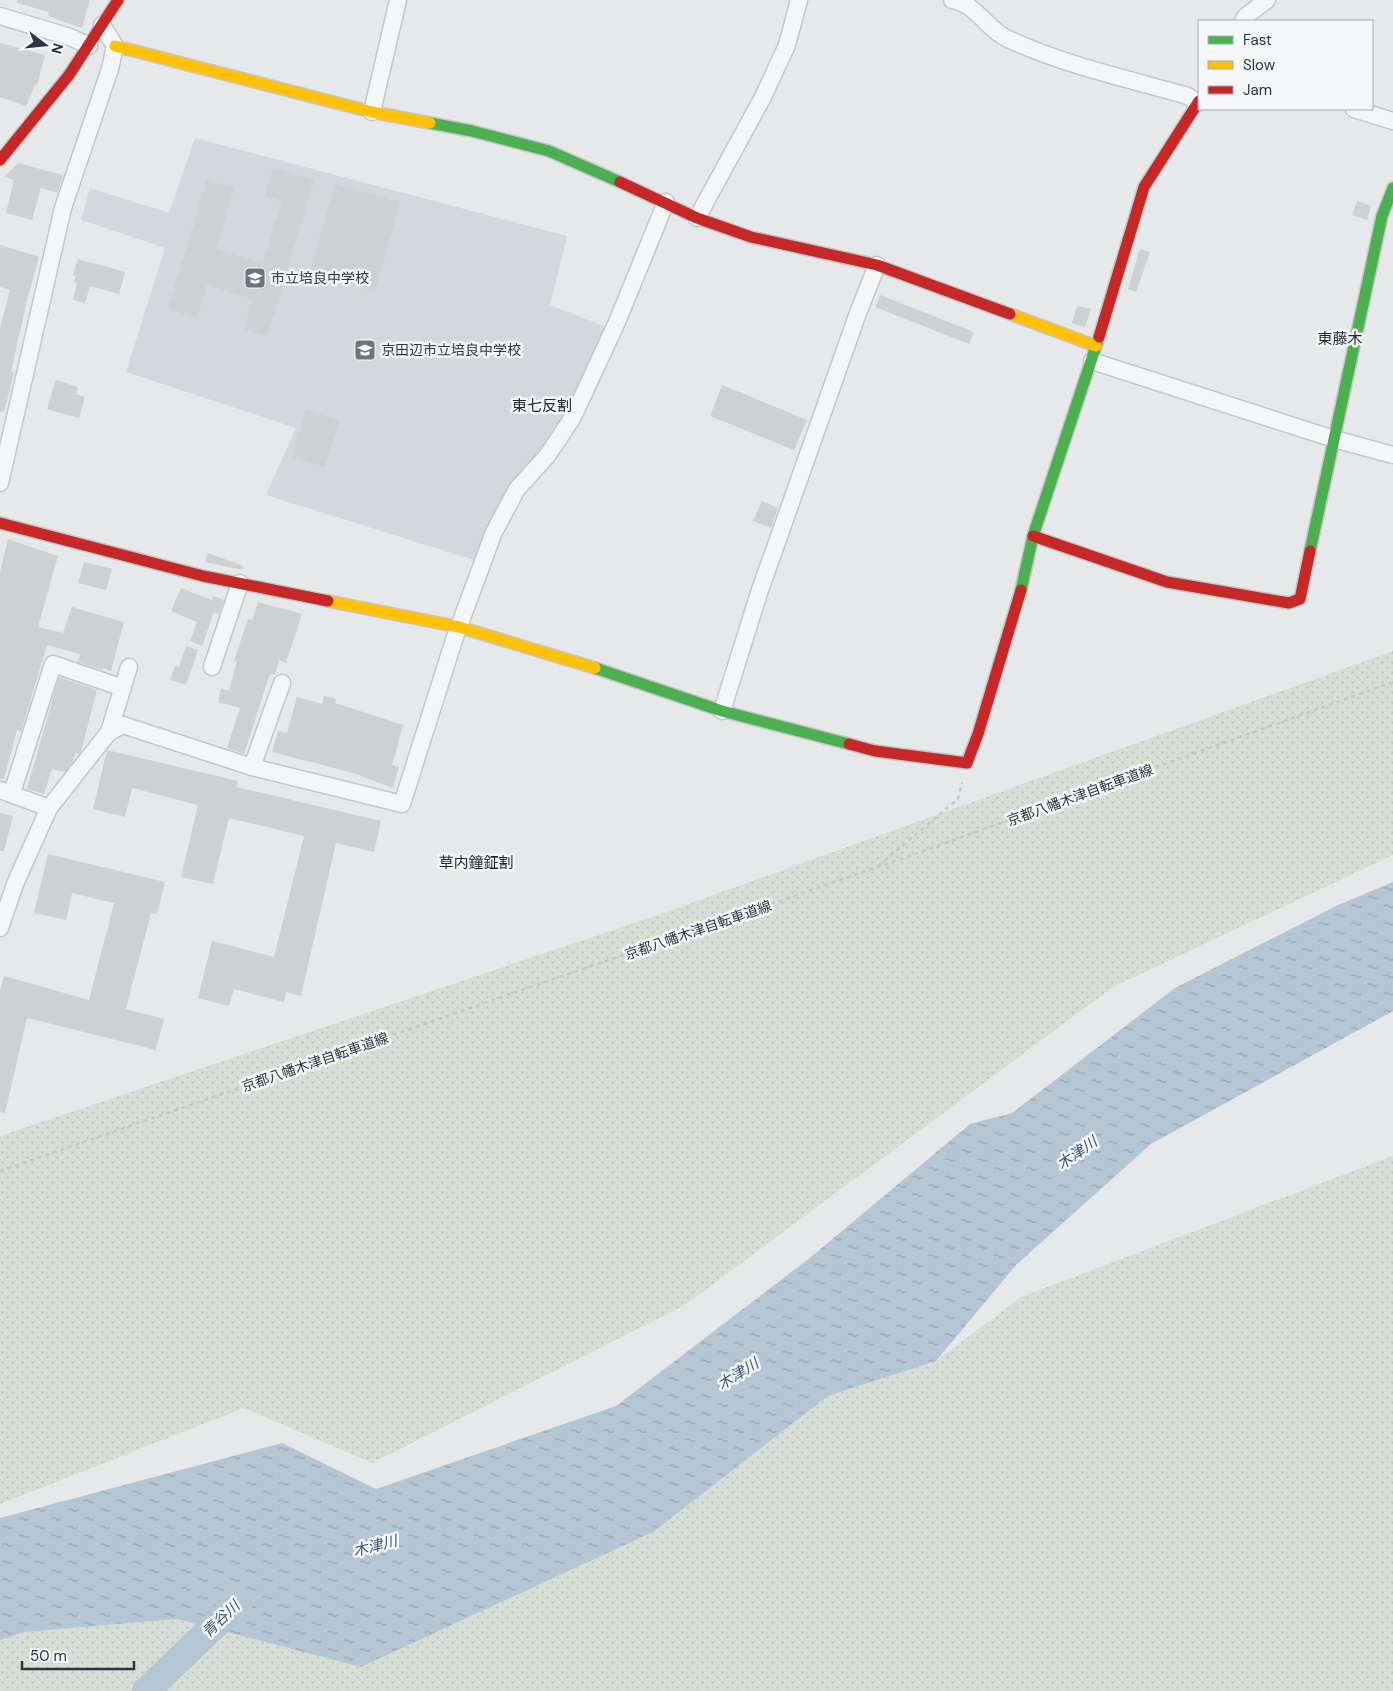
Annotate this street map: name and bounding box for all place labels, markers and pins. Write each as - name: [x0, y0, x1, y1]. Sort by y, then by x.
- school or university icon: 市立培良中学校: [243, 266, 267, 290]
- place label: 市立培良中学校: [271, 269, 369, 287]
- school or university icon: 京田辺市立培良中学校: [353, 338, 377, 362]
- place label: 京田辺市立培良中学校: [381, 341, 521, 359]

